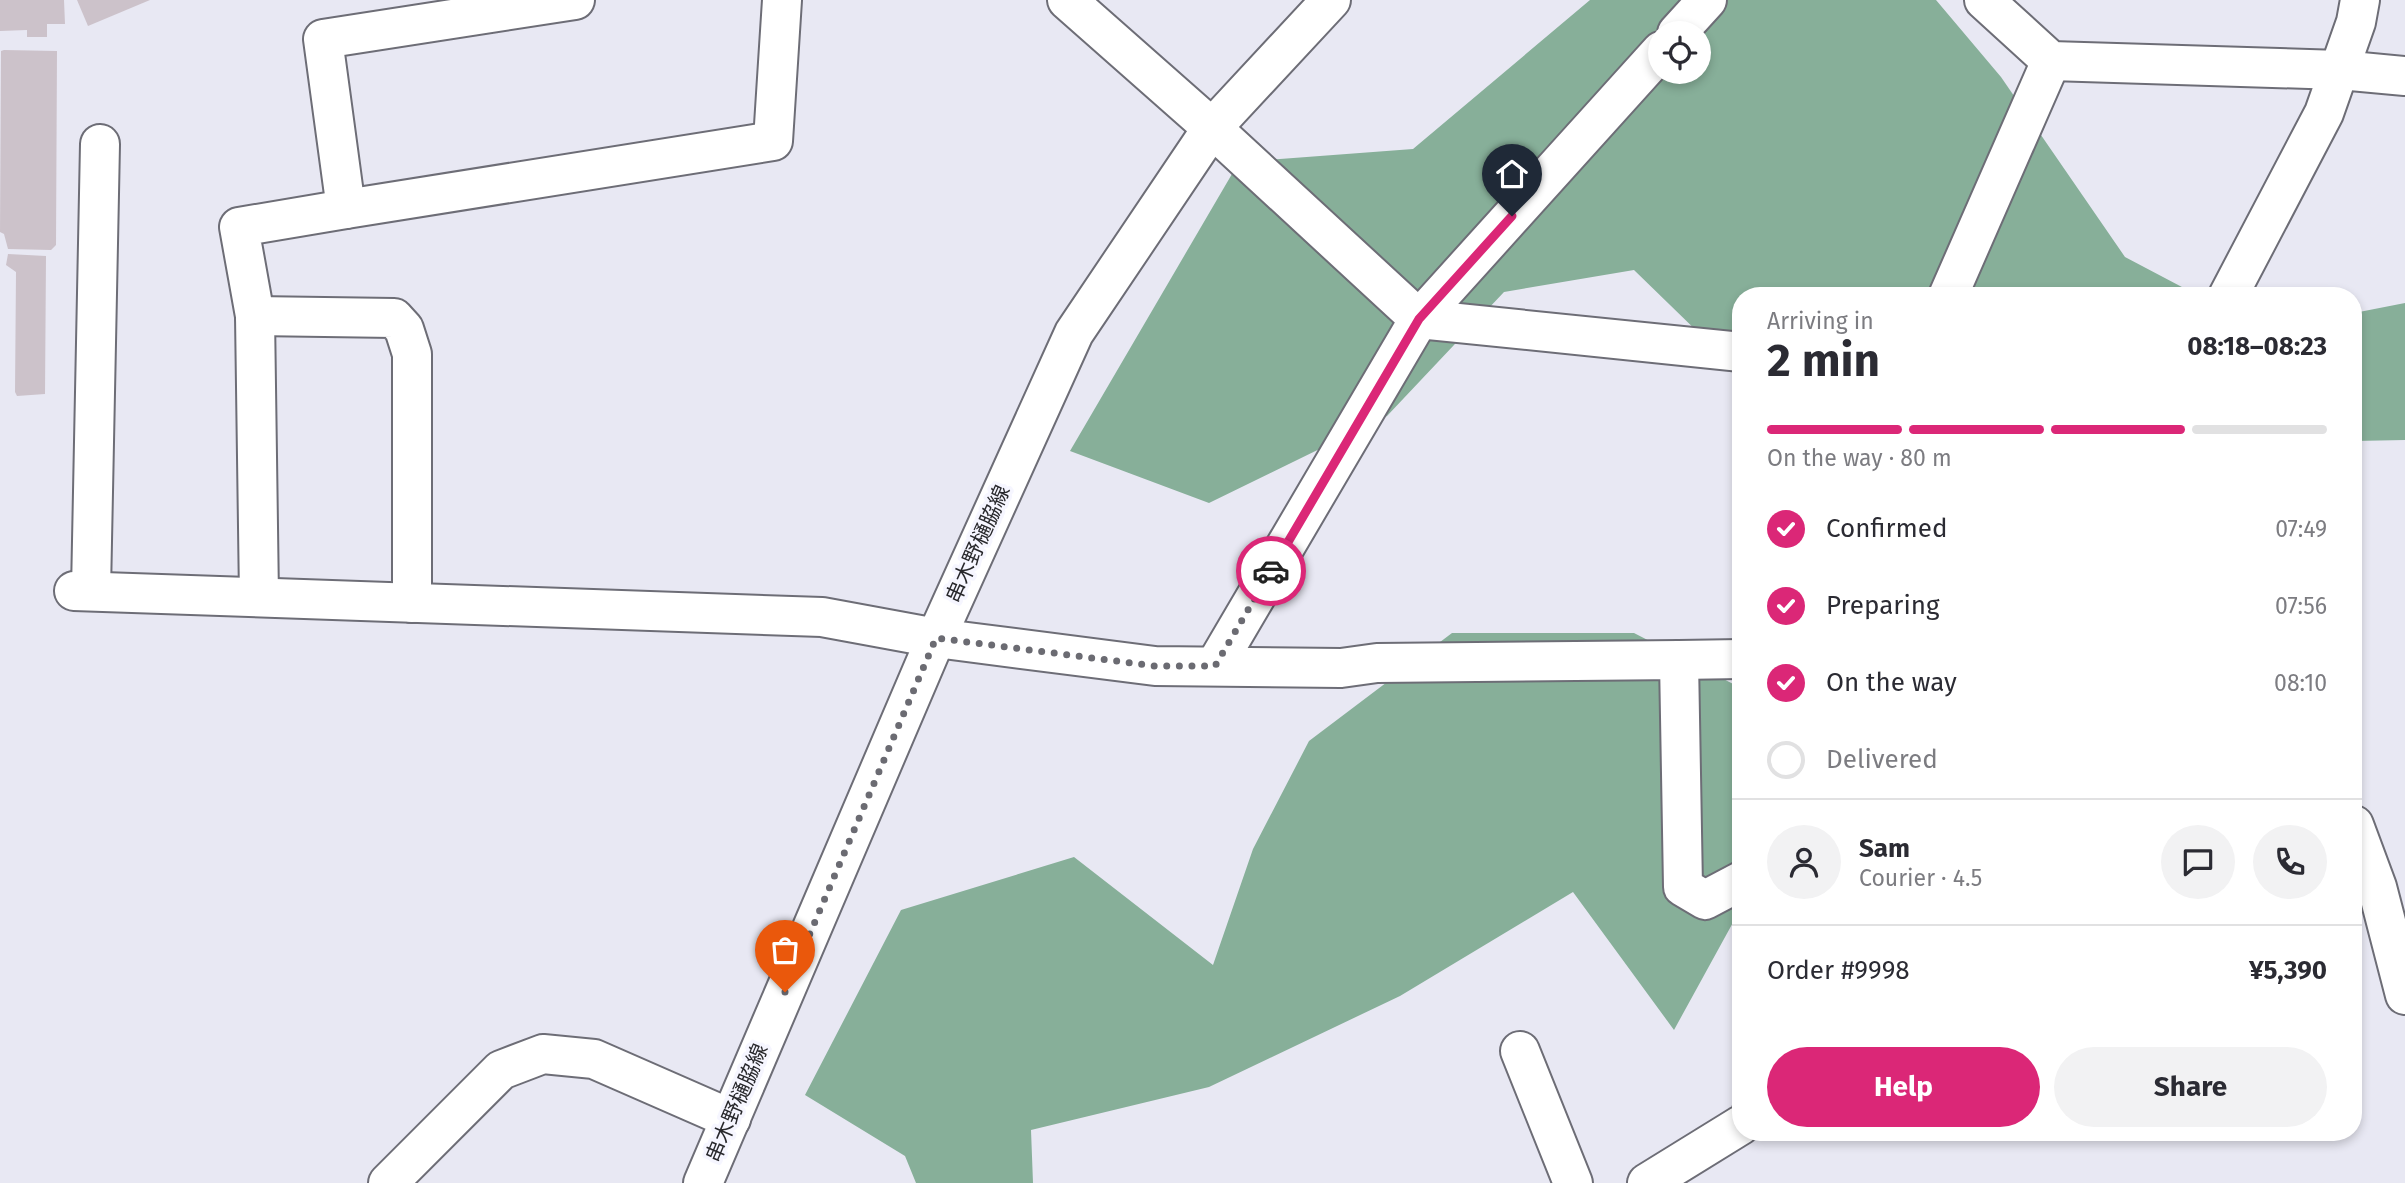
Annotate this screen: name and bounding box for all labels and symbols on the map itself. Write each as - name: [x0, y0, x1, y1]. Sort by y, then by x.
- pin: [1482, 144, 1542, 216]
- street label: 串木野樋脇線: [940, 481, 1016, 607]
- courier: [1236, 536, 1306, 606]
- pin: [755, 920, 815, 992]
- street label: 串木野樋脇線: [700, 1040, 774, 1166]

